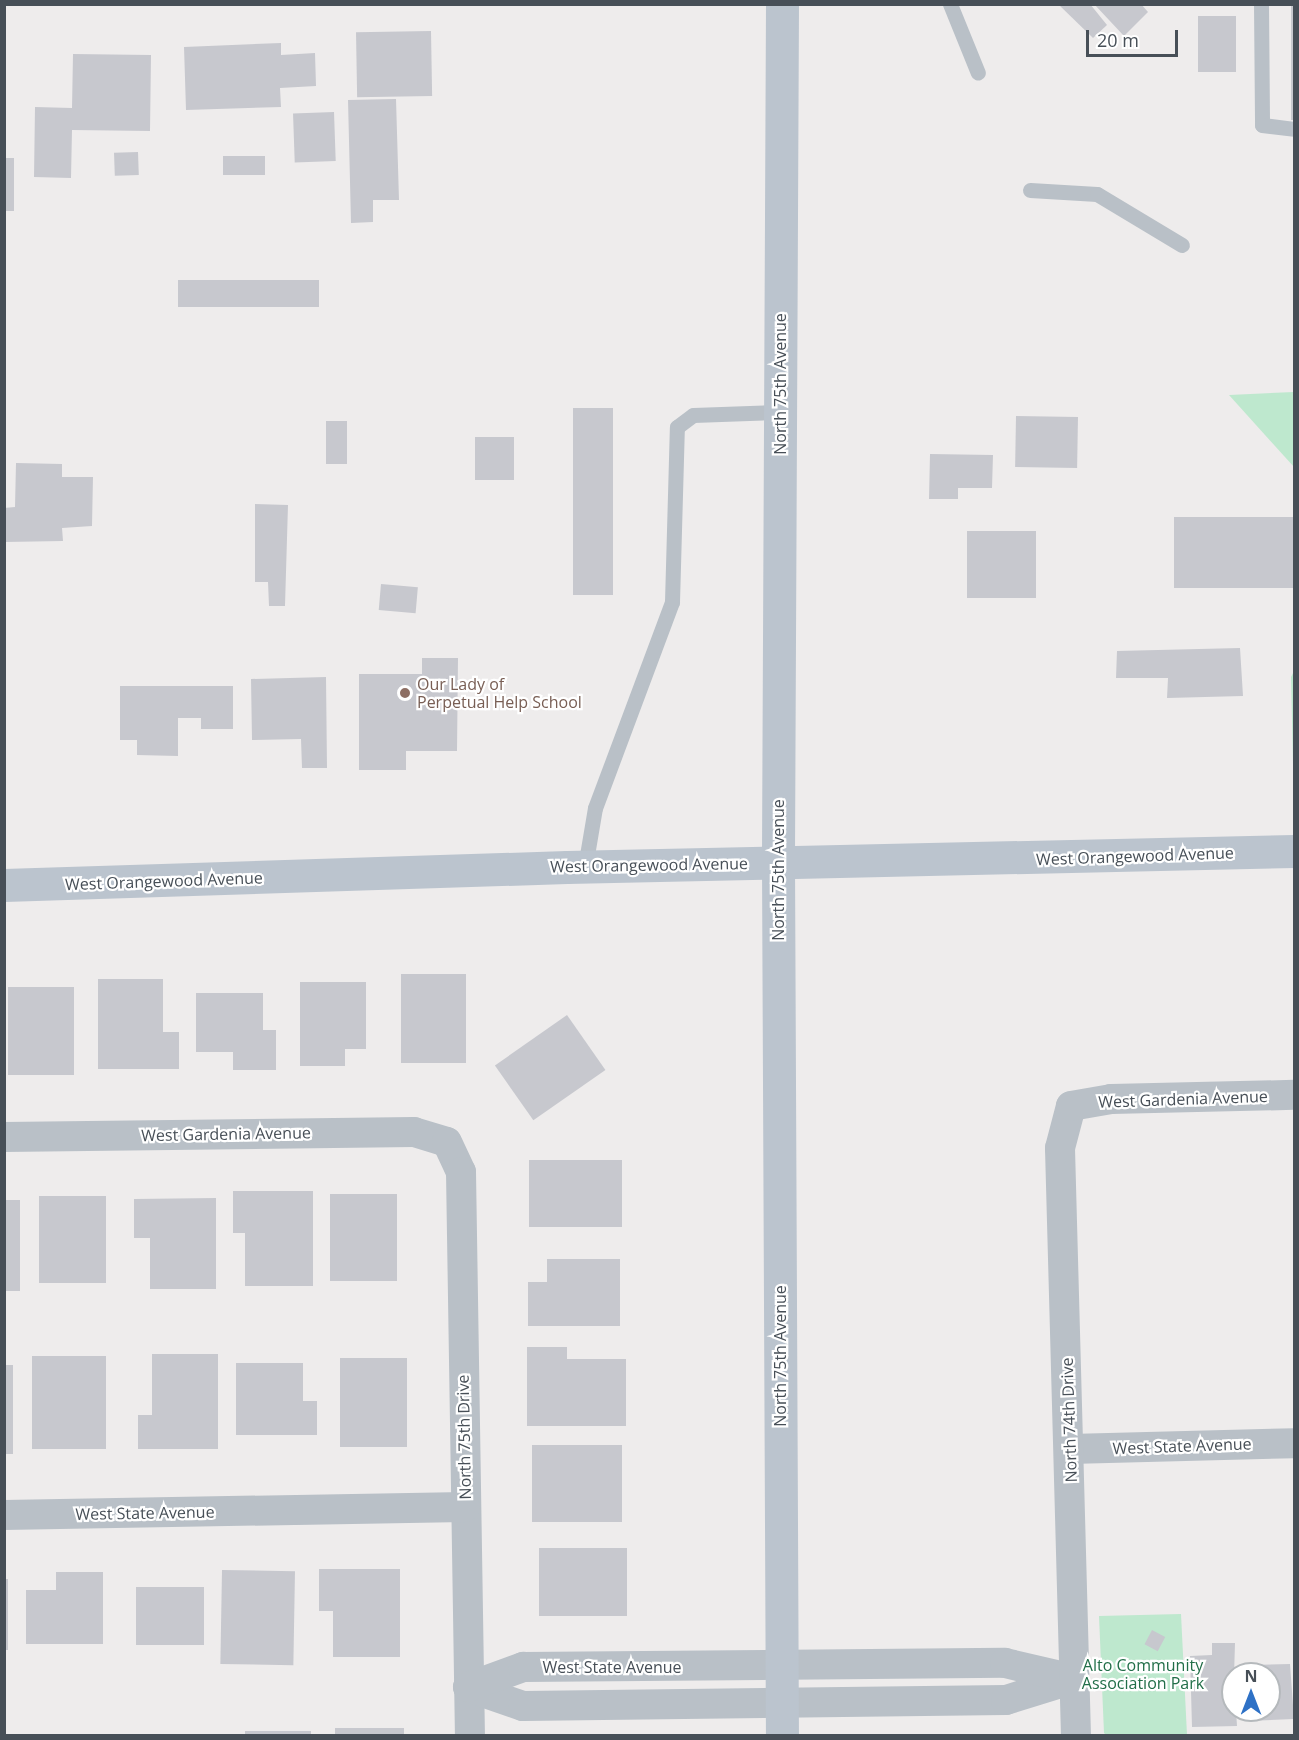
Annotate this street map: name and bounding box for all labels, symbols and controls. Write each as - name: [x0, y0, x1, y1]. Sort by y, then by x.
- scale bar: [1089, 18, 1180, 56]
- text: 20 m: [1097, 28, 1139, 52]
- street label: North 75th Avenue: [770, 313, 790, 455]
- place label: Our Lady of Perpetual Help School: [417, 674, 582, 712]
- marker: Our Lady of Perpetual Help School: [398, 686, 412, 700]
- street label: North 75th Avenue: [768, 799, 788, 941]
- street label: West Orangewood Avenue: [1036, 843, 1234, 869]
- street label: West Orangewood Avenue: [550, 854, 748, 876]
- street label: West Orangewood Avenue: [65, 868, 263, 894]
- street label: West Gardenia Avenue: [1098, 1086, 1268, 1112]
- street label: West Gardenia Avenue: [141, 1123, 311, 1145]
- street label: North 75th Avenue: [770, 1285, 790, 1427]
- street label: North 74th Drive: [1057, 1357, 1081, 1483]
- street label: North 75th Drive: [453, 1374, 475, 1500]
- street label: West State Avenue: [1112, 1434, 1252, 1458]
- street label: West State Avenue: [75, 1502, 215, 1524]
- park label: Alto Community Association Park: [1082, 1655, 1204, 1693]
- street label: West State Avenue: [542, 1657, 682, 1677]
- north arrow: [1221, 1662, 1281, 1722]
- text: N: [1244, 1665, 1258, 1687]

